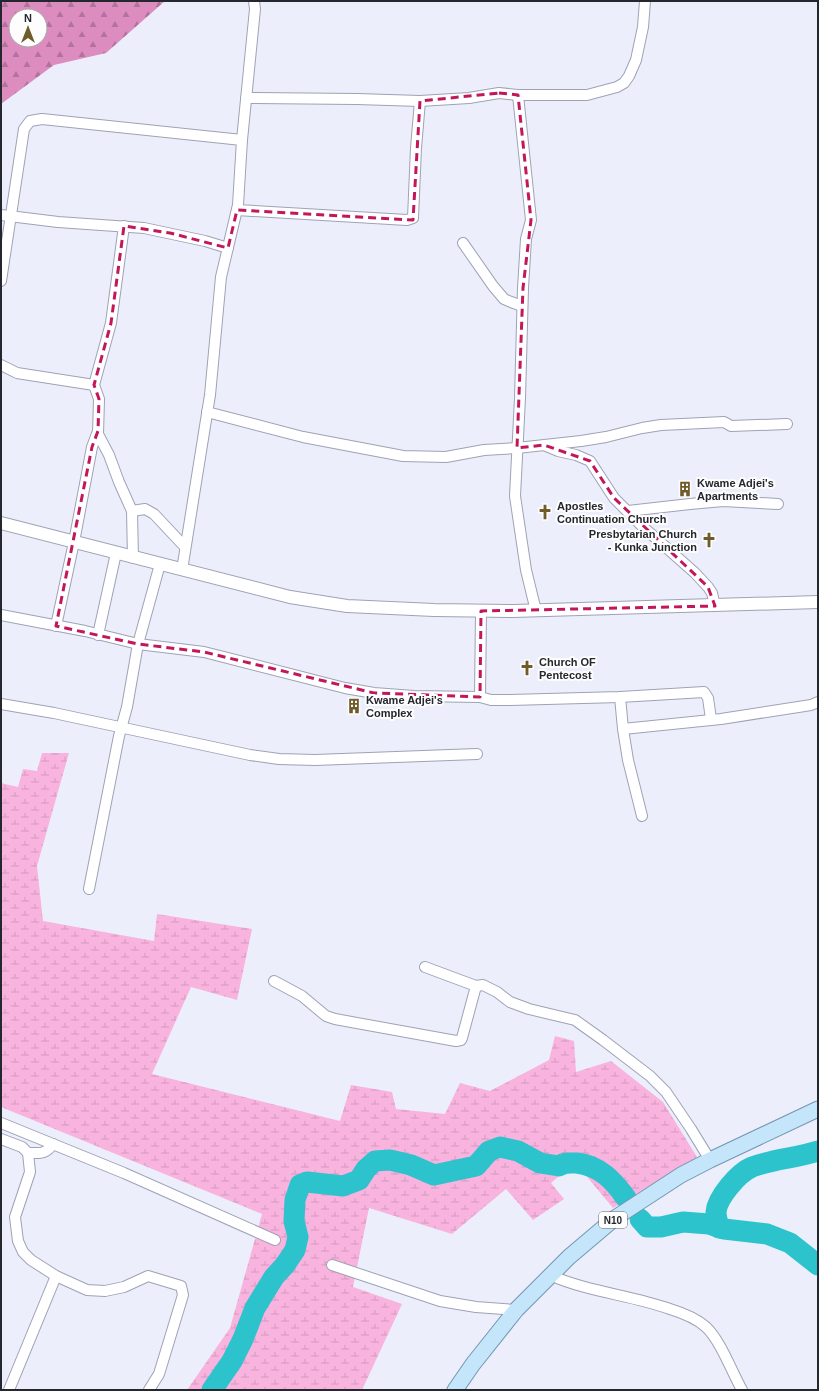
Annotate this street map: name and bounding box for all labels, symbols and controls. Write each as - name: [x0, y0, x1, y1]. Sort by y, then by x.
- north arrow: [8, 8, 48, 48]
- text: N: [24, 12, 32, 24]
- place label: Kwame Adjei's Apartments: [697, 477, 774, 502]
- building icon: Kwame Adjei's Apartments: [676, 480, 694, 498]
- place label: Apostles Continuation Church: [557, 500, 667, 525]
- church icon: Apostles Continuation Church: [536, 503, 554, 521]
- place label: Presbytarian Church - Kunka Junction: [589, 528, 697, 553]
- church icon: Presbytarian Church - Kunka Junction: [700, 531, 718, 549]
- place label: Church OF Pentecost: [539, 656, 596, 681]
- church icon: Church OF Pentecost: [518, 659, 536, 677]
- place label: Kwame Adjei's Complex: [366, 694, 443, 719]
- building icon: Kwame Adjei's Complex: [345, 697, 363, 715]
- road number: N10: [599, 1212, 627, 1228]

